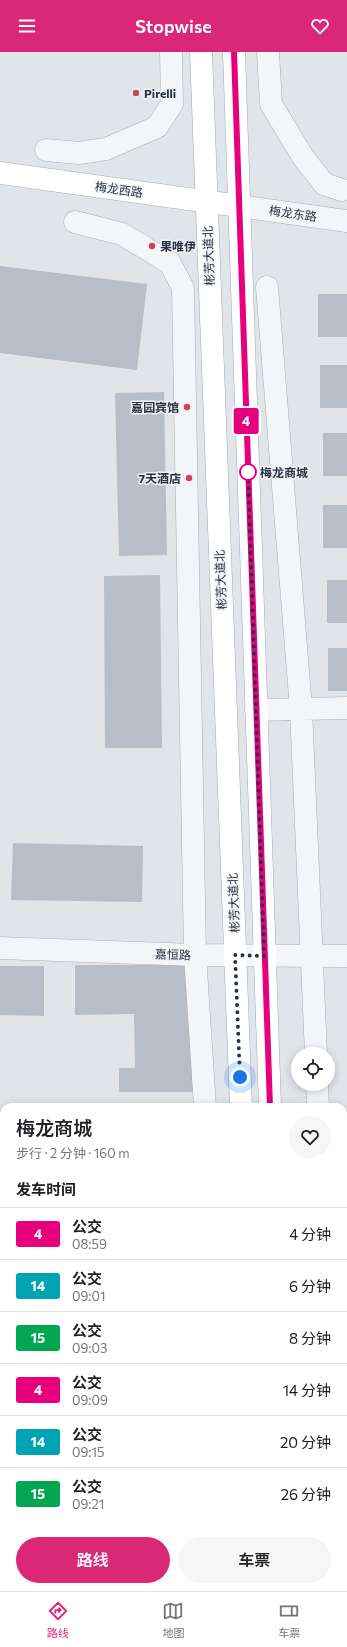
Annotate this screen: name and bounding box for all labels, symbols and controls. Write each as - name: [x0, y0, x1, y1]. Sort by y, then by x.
- icon: menu: [16, 15, 38, 37]
- text: Stopwise: [135, 15, 212, 37]
- icon: heart: [309, 15, 331, 37]
- place label: Pirelli: [144, 86, 176, 100]
- marker: Pirelli: [131, 88, 141, 98]
- street label: 梅龙西路: [94, 179, 144, 199]
- street label: 梅龙东路: [268, 203, 318, 223]
- street label: 彬芳大道北: [200, 226, 216, 286]
- place label: 果唯伊: [160, 239, 196, 253]
- marker: 果唯伊: [147, 241, 157, 251]
- place label: 嘉园宾馆: [131, 400, 179, 414]
- marker: 嘉园宾馆: [182, 402, 192, 412]
- line badge: 4: [233, 408, 259, 434]
- text: 4: [242, 412, 250, 429]
- marker: 梅龙商城: [239, 463, 257, 481]
- place label: 梅龙商城: [260, 465, 308, 479]
- place label: 7天酒店: [138, 471, 181, 485]
- marker: 7天酒店: [184, 473, 194, 483]
- street label: 彬芳大道北: [212, 550, 228, 610]
- street label: 彬芳大道北: [225, 873, 241, 933]
- street label: 嘉恒路: [155, 946, 191, 962]
- map controls: [291, 1047, 335, 1091]
- button: locate: [291, 1047, 335, 1091]
- your location: [230, 1067, 250, 1087]
- text: 梅龙商城: [16, 1116, 92, 1139]
- button: heart: [289, 1116, 331, 1158]
- text: 步行 · 2 分钟 · 160 m: [16, 1145, 130, 1161]
- text: 发车时间: [16, 1180, 76, 1198]
- text: 公交: [72, 1217, 102, 1235]
- text: 4: [34, 1225, 42, 1242]
- text: 4 分钟: [289, 1225, 331, 1243]
- text: 08:59: [72, 1236, 107, 1252]
- text: 公交: [72, 1269, 102, 1287]
- text: 14: [31, 1277, 45, 1294]
- text: 6 分钟: [289, 1277, 331, 1295]
- text: 09:01: [72, 1288, 105, 1304]
- text: 公交: [72, 1321, 102, 1339]
- text: 15: [31, 1329, 45, 1346]
- text: 8 分钟: [289, 1329, 331, 1347]
- text: 09:03: [72, 1340, 107, 1356]
- text: 公交: [72, 1373, 102, 1391]
- text: 4: [34, 1381, 42, 1398]
- text: 14 分钟: [283, 1381, 331, 1399]
- text: 09:09: [72, 1392, 108, 1408]
- text: 公交: [72, 1425, 102, 1443]
- text: 14: [31, 1433, 45, 1450]
- text: 20 分钟: [280, 1433, 331, 1451]
- text: 09:15: [72, 1444, 104, 1460]
- text: 公交: [72, 1477, 102, 1495]
- text: 15: [31, 1485, 45, 1502]
- text: 26 分钟: [281, 1485, 331, 1503]
- text: 09:21: [72, 1496, 104, 1512]
- button: 路线: [16, 1537, 170, 1583]
- button: 车票: [178, 1537, 331, 1583]
- tab: 路线: [47, 1600, 69, 1640]
- tab: 地图: [162, 1600, 184, 1640]
- tab: 车票: [278, 1600, 300, 1640]

